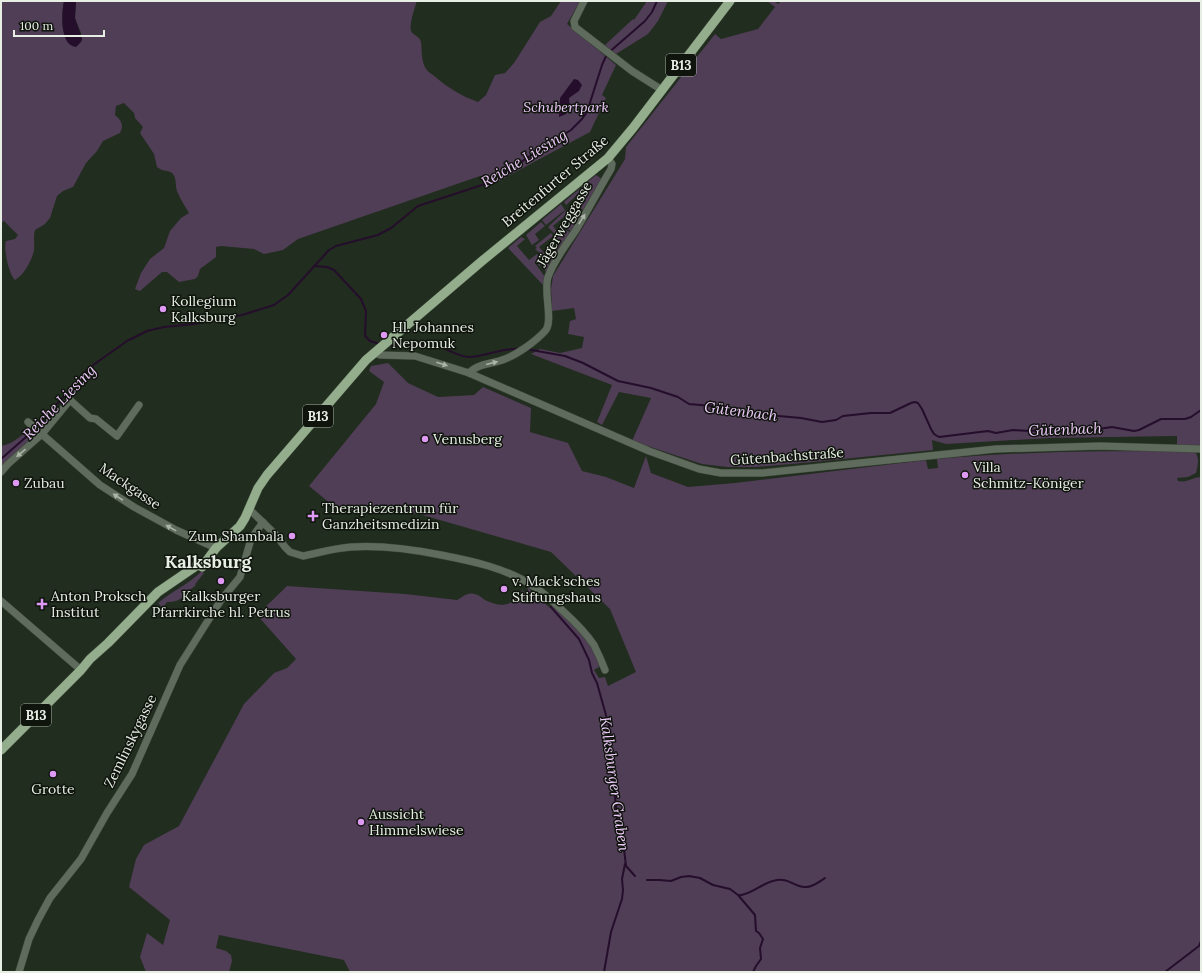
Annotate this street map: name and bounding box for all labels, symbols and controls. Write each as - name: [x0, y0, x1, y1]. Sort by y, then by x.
- scale bar: [14, 12, 104, 38]
- text: 100 m: [20, 18, 53, 33]
- road number: B13: [666, 54, 696, 76]
- park label: Schubertpark: [523, 98, 609, 116]
- water label: Reiche Liesing: [478, 125, 570, 191]
- street label: Breitenfurter Straße: [498, 131, 612, 231]
- street label: Jägerweggasse: [532, 178, 596, 271]
- one-way arrow: [579, 213, 586, 225]
- place label: Kollegium Kalksburg: [171, 292, 237, 326]
- marker: Kollegium Kalksburg: [158, 304, 168, 314]
- place label: Hl. Johannes Nepomuk: [392, 318, 474, 352]
- marker: Hl. Johannes Nepomuk: [379, 330, 389, 340]
- one-way arrow: [486, 360, 498, 366]
- water label: Reiche Liesing: [19, 361, 99, 443]
- one-way arrow: [437, 361, 449, 367]
- water label: Gütenbach: [703, 397, 779, 425]
- road number: B13: [303, 405, 333, 427]
- water label: Gütenbach: [1028, 418, 1103, 440]
- place label: Venusberg: [432, 430, 502, 448]
- marker: Venusberg: [420, 434, 430, 444]
- street label: Gütenbachstraße: [730, 443, 845, 469]
- one-way arrow: [16, 448, 26, 457]
- place label: Villa Schmitz-Königer: [972, 458, 1084, 492]
- street label: Mackgasse: [96, 459, 165, 513]
- marker: Villa Schmitz-Königer: [960, 470, 970, 480]
- place label: Zubau: [24, 474, 65, 492]
- marker: Zubau: [11, 478, 21, 488]
- one-way arrow: [113, 493, 124, 501]
- place label: Therapiezentrum für Ganzheitsmedizin: [322, 499, 458, 533]
- marker: Therapiezentrum für Ganzheitsmedizin: [307, 510, 319, 522]
- one-way arrow: [165, 524, 176, 531]
- place label: Zum Shambala: [188, 527, 284, 545]
- marker: Zum Shambala: [287, 531, 297, 541]
- district label: Kalksburg: [164, 550, 253, 573]
- place label: v. Mack'sches Stiftungshaus: [512, 572, 601, 606]
- marker: Kalksburger Pfarrkirche hl. Petrus: [216, 576, 226, 586]
- marker: v. Mack'sches Stiftungshaus: [499, 584, 509, 594]
- place label: Anton Proksch Institut: [50, 587, 146, 621]
- place label: Kalksburger Pfarrkirche hl. Petrus: [152, 587, 290, 621]
- marker: Anton Proksch Institut: [36, 598, 48, 610]
- street label: Zemlinskygasse: [100, 691, 161, 791]
- road number: B13: [21, 704, 51, 726]
- water label: Kalksburger Graben: [596, 715, 634, 853]
- marker: Grotte: [48, 769, 58, 779]
- place label: Grotte: [31, 780, 75, 798]
- place label: Aussicht Himmelswiese: [368, 805, 464, 839]
- marker: Aussicht Himmelswiese: [356, 817, 366, 827]

